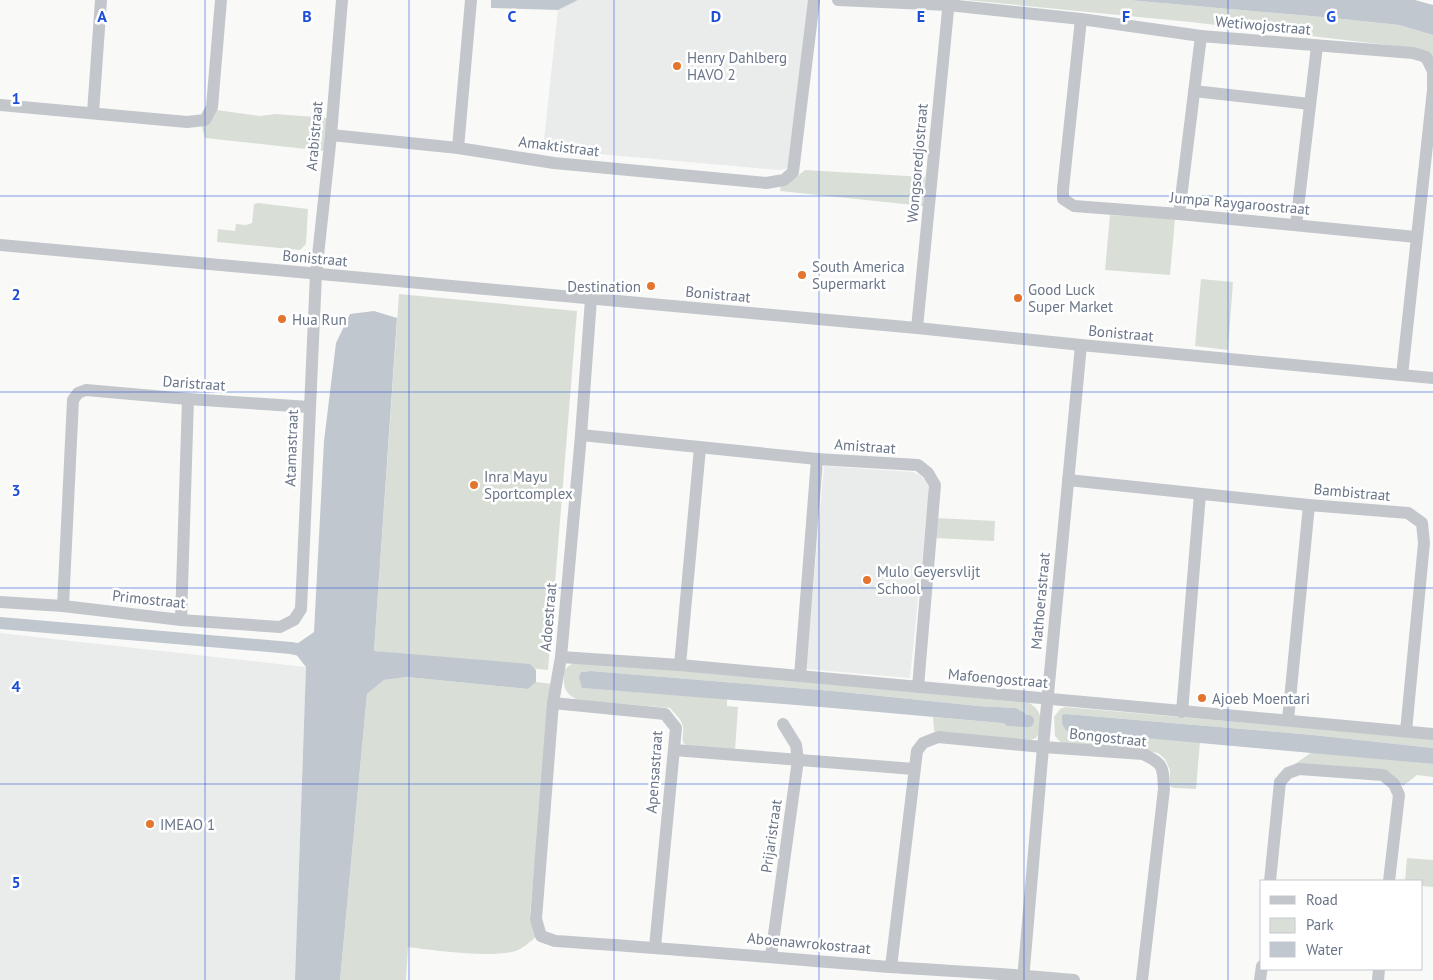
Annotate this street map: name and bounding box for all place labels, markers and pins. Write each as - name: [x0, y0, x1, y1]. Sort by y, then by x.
- place label: Henry Dahlberg HAVO 2: [687, 48, 787, 84]
- marker: Henry Dahlberg HAVO 2: [671, 60, 683, 72]
- place label: South America Supermarkt: [812, 257, 905, 293]
- marker: South America Supermarkt: [796, 269, 808, 281]
- place label: Destination: [567, 277, 641, 296]
- marker: Destination: [645, 280, 657, 292]
- place label: Good Luck Super Market: [1028, 280, 1113, 316]
- marker: Good Luck Super Market: [1012, 292, 1024, 304]
- place label: Hua Run: [292, 310, 347, 329]
- marker: Hua Run: [276, 313, 288, 325]
- place label: Inra Mayu Sportcomplex: [484, 467, 573, 503]
- marker: Inra Mayu Sportcomplex: [468, 479, 480, 491]
- place label: Mulo Geyersvlijt School: [877, 562, 980, 598]
- marker: Mulo Geyersvlijt School: [861, 574, 873, 586]
- place label: Ajoeb Moentari: [1212, 689, 1310, 708]
- marker: Ajoeb Moentari: [1196, 692, 1208, 704]
- place label: IMEAO 1: [160, 815, 215, 834]
- marker: IMEAO 1: [144, 818, 156, 830]

